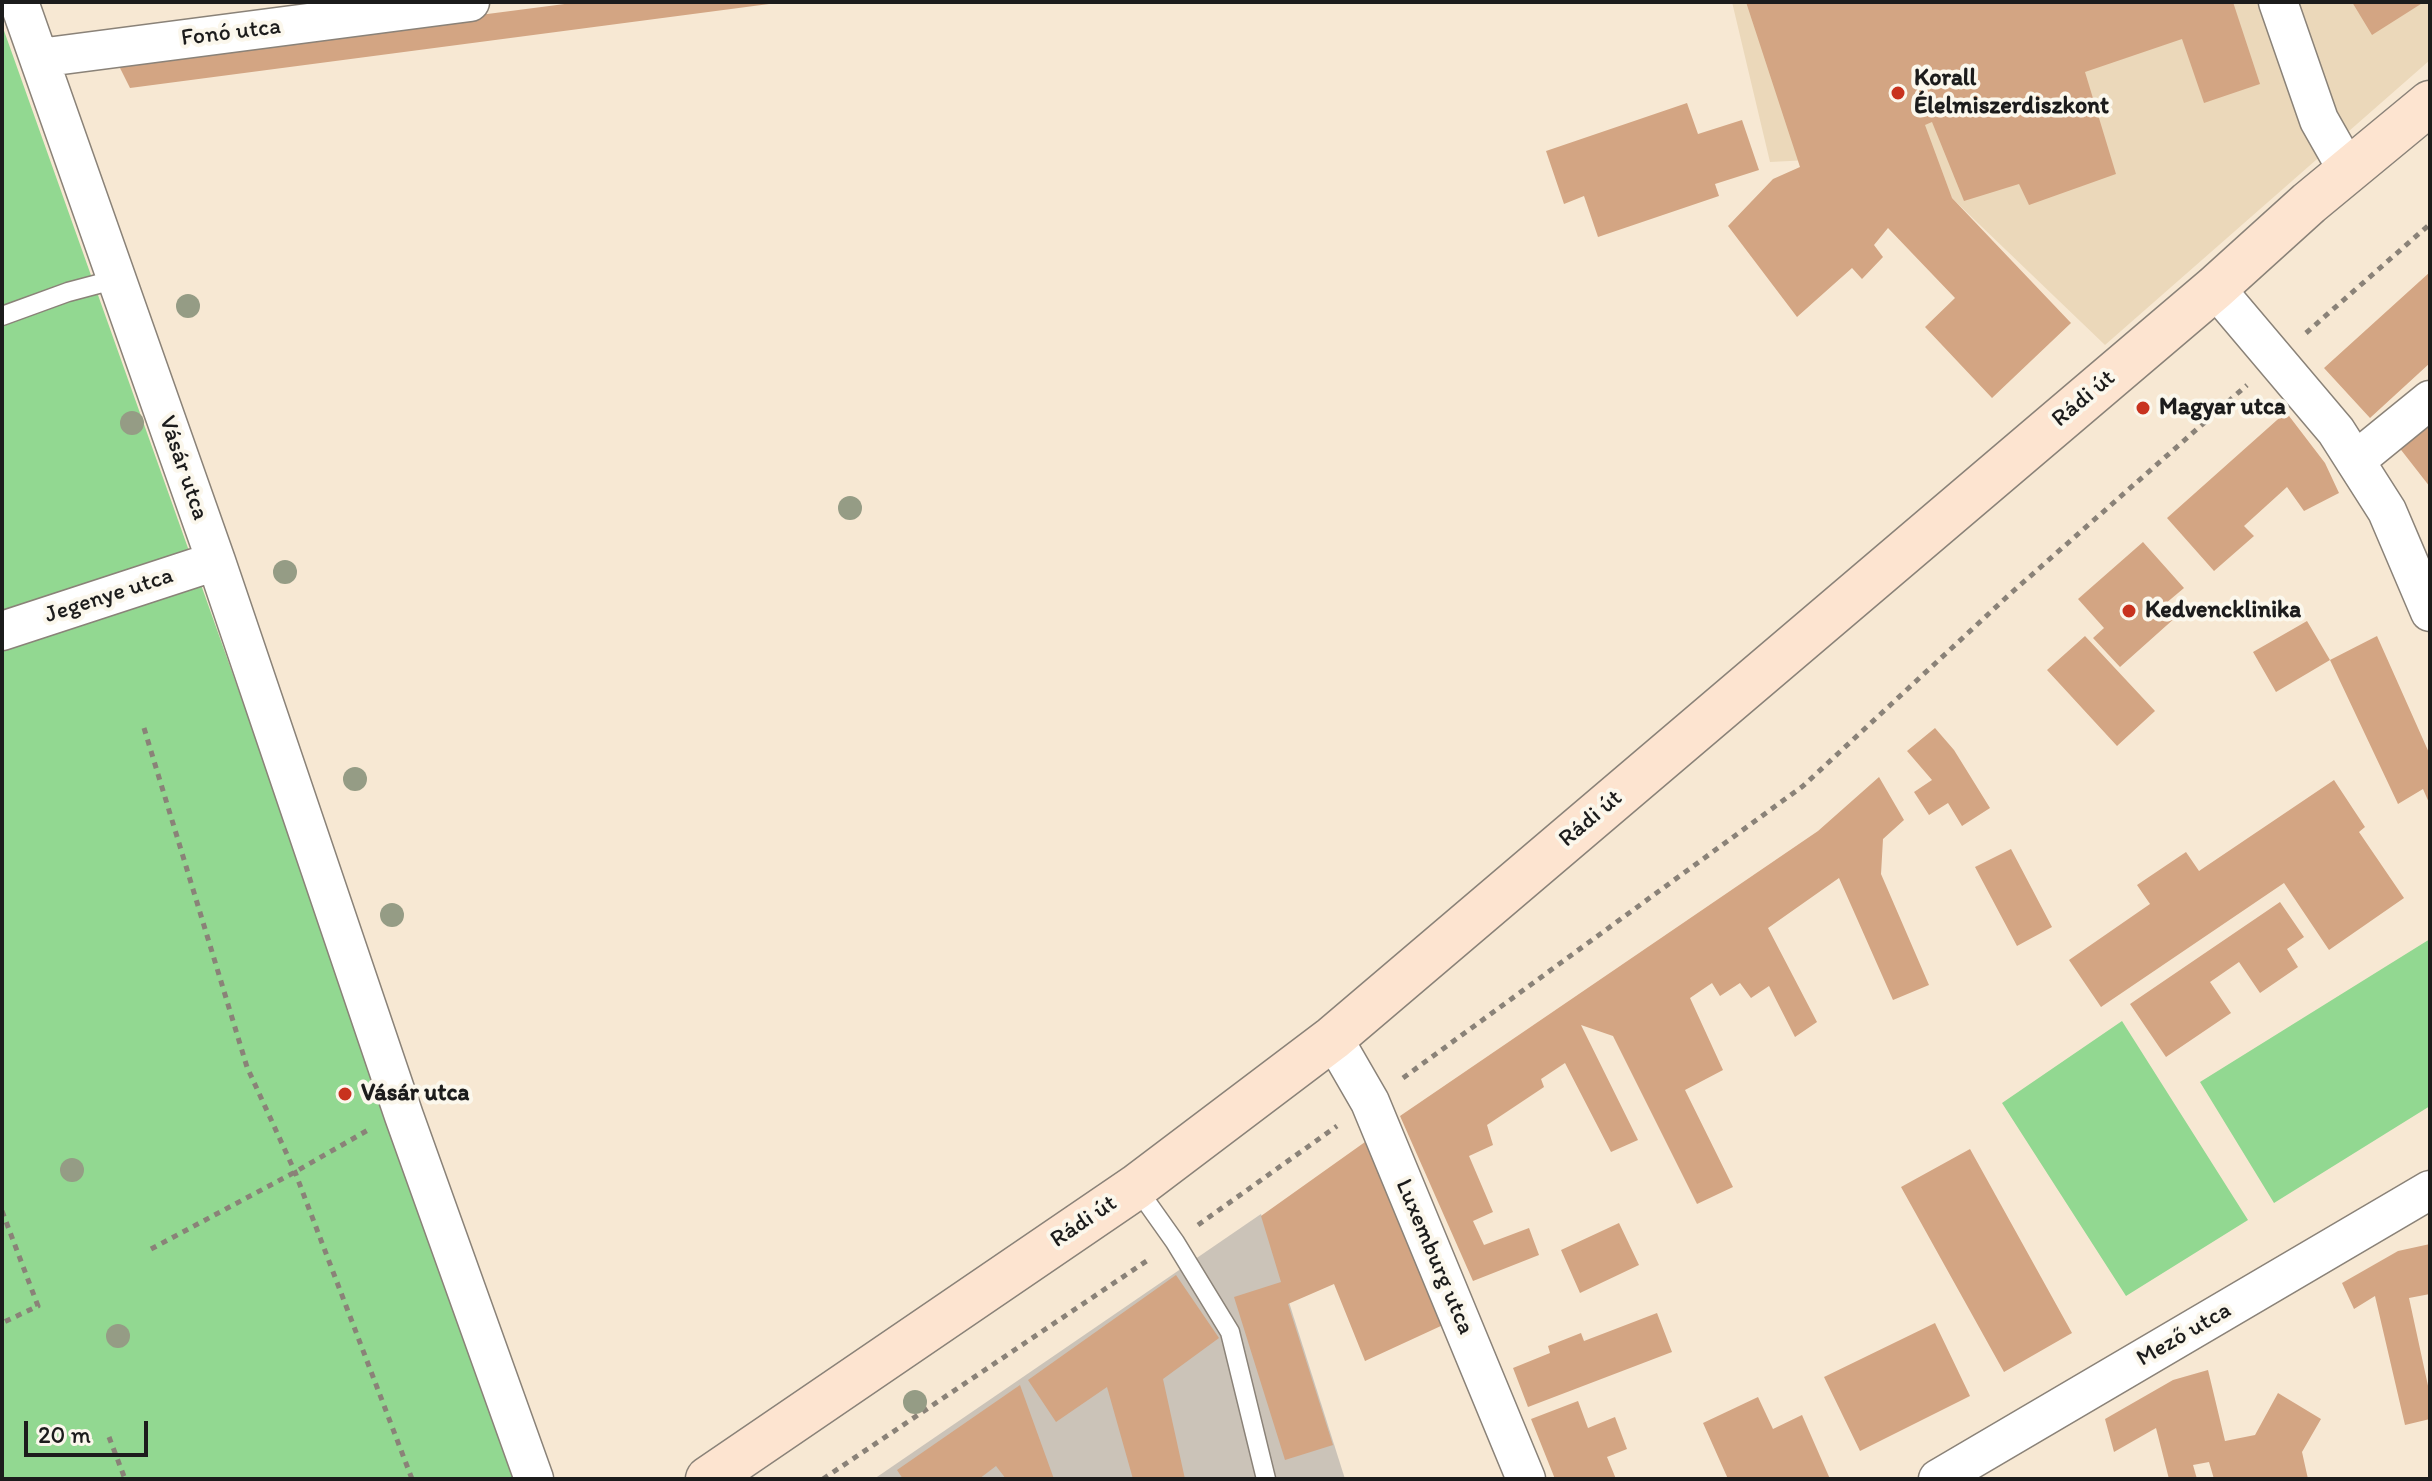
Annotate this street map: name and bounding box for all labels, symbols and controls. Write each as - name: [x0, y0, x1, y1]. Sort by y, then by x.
- street label: Fonó utca: [180, 13, 282, 53]
- place label: Korall Élelmiszerdiszkont: [1914, 65, 2109, 121]
- marker: Korall Élelmiszerdiszkont: [1889, 84, 1907, 102]
- street label: Rádi út: [2046, 364, 2122, 434]
- place label: Magyar utca: [2159, 394, 2286, 422]
- marker: Magyar utca: [2134, 399, 2152, 417]
- street label: Vásár utca: [152, 412, 214, 524]
- street label: Jegenye utca: [41, 562, 177, 630]
- place label: Kedvencklinika: [2145, 597, 2301, 625]
- marker: Kedvencklinika: [2120, 602, 2138, 620]
- street label: Rádi út: [1553, 784, 1629, 854]
- place label: Vásár utca: [361, 1080, 469, 1108]
- marker: Vásár utca: [336, 1085, 354, 1103]
- street label: Luxemburg utca: [1388, 1175, 1480, 1339]
- street label: Rádi út: [1045, 1189, 1123, 1255]
- street label: Mező utca: [2132, 1296, 2236, 1374]
- scale bar: [28, 1405, 152, 1455]
- text: 20 m: [38, 1420, 91, 1449]

